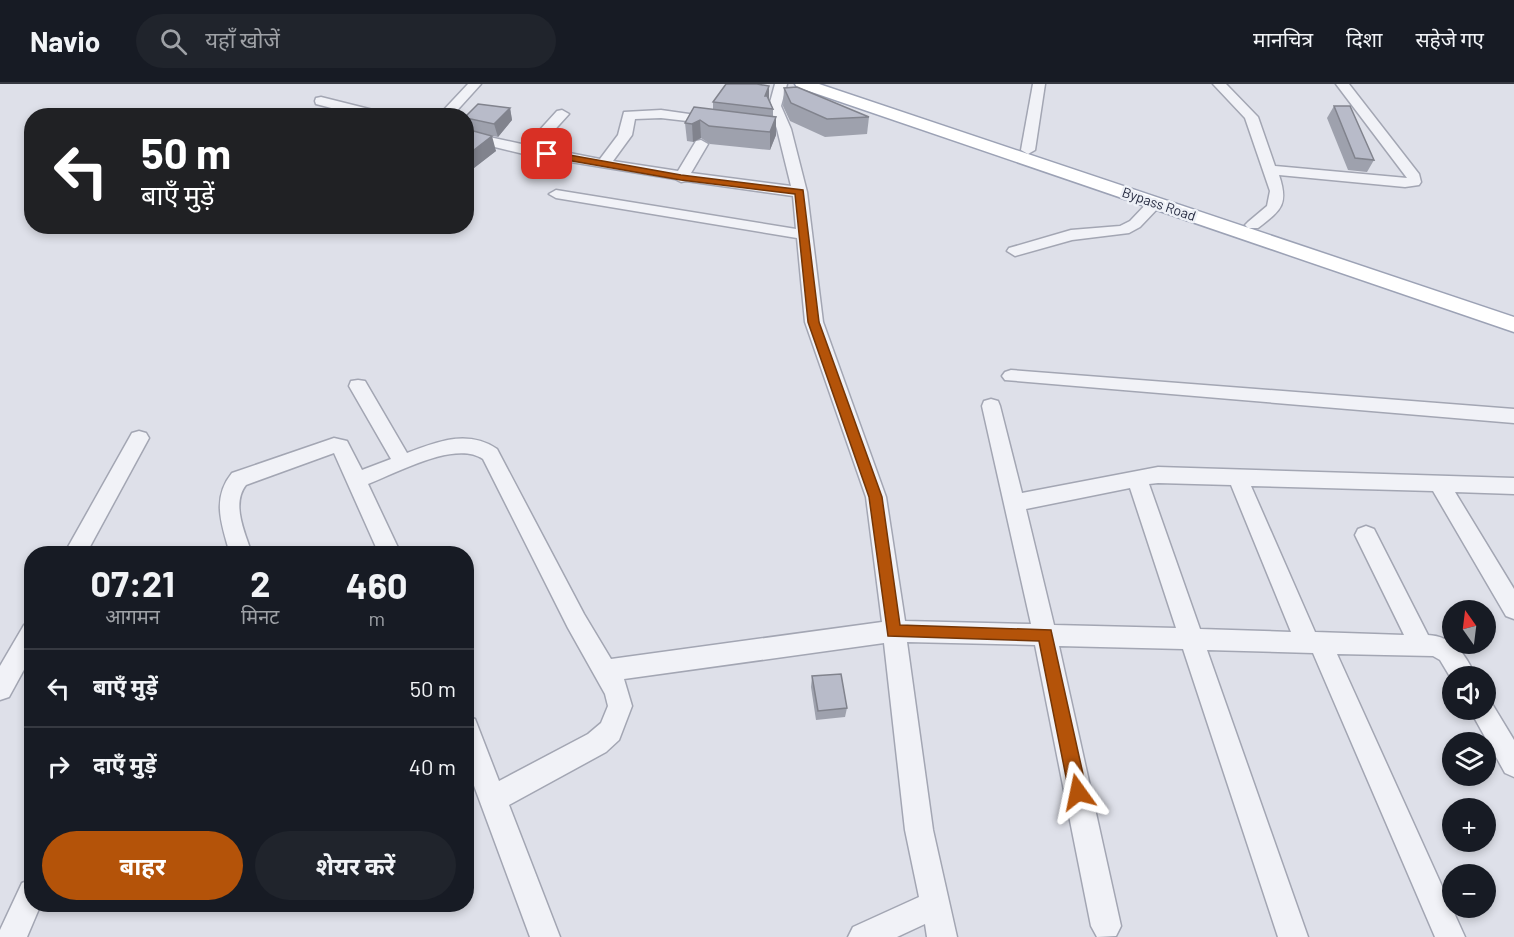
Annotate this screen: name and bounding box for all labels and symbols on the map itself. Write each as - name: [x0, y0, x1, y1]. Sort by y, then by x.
- pin: [521, 128, 572, 179]
- street label: Bypass Road: [1120, 183, 1198, 224]
- north arrow: [1442, 600, 1496, 654]
- position arrow: [1046, 760, 1110, 824]

